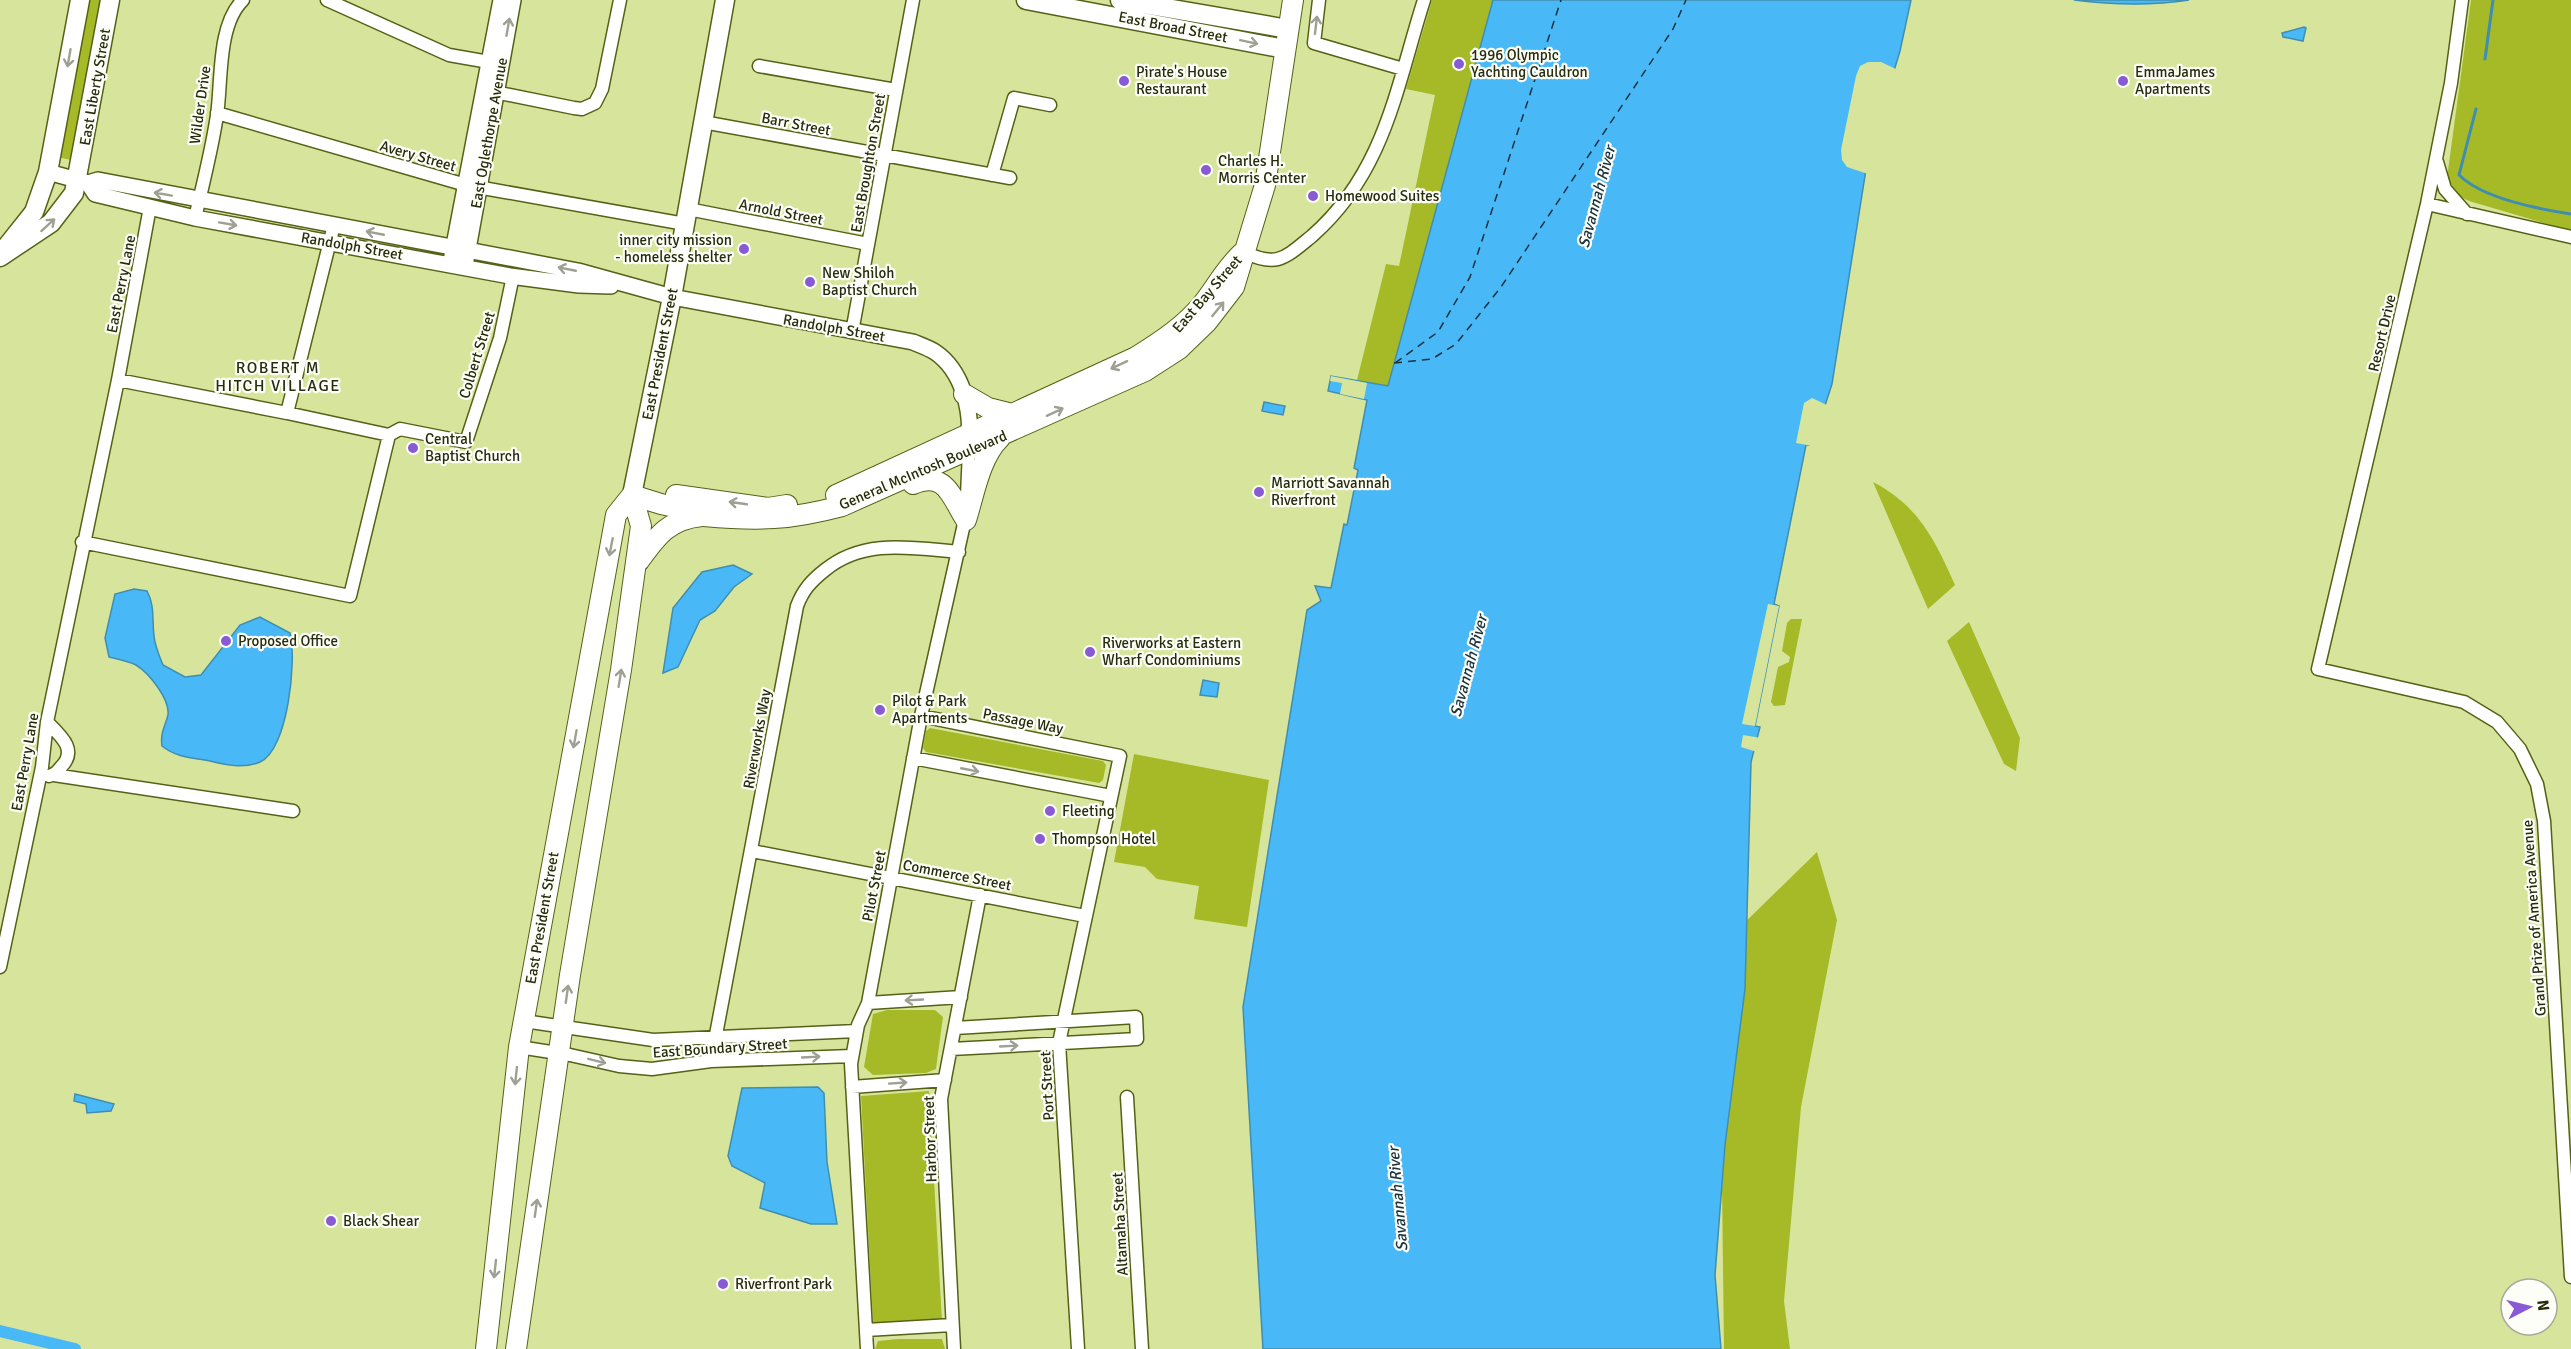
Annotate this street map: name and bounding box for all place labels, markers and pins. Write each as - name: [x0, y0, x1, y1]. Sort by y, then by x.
- place label: 1996 Olympic Yachting Cauldron: [1471, 46, 1588, 81]
- marker: 1996 Olympic Yachting Cauldron: [1452, 57, 1466, 71]
- place label: Pirate's House Restaurant: [1136, 63, 1227, 98]
- place label: EmmaJames Apartments: [2135, 63, 2215, 98]
- marker: Pirate's House Restaurant: [1117, 74, 1131, 88]
- marker: EmmaJames Apartments: [2116, 74, 2130, 88]
- place label: Charles H. Morris Center: [1218, 152, 1306, 187]
- marker: Charles H. Morris Center: [1199, 163, 1213, 177]
- place label: Homewood Suites: [1325, 187, 1440, 205]
- marker: Homewood Suites: [1306, 189, 1320, 203]
- place label: inner city mission - homeless shelter: [615, 231, 732, 266]
- marker: inner city mission - homeless shelter: [737, 242, 751, 256]
- place label: New Shiloh Baptist Church: [822, 264, 917, 299]
- marker: New Shiloh Baptist Church: [803, 275, 817, 289]
- place label: Central Baptist Church: [425, 430, 520, 465]
- marker: Central Baptist Church: [406, 441, 420, 455]
- place label: Marriott Savannah Riverfront: [1271, 474, 1390, 509]
- marker: Marriott Savannah Riverfront: [1252, 485, 1266, 499]
- place label: Proposed Office: [238, 632, 338, 650]
- marker: Proposed Office: [219, 634, 233, 648]
- place label: Riverworks at Eastern Wharf Condominiums: [1102, 634, 1241, 669]
- marker: Riverworks at Eastern Wharf Condominiums: [1083, 645, 1097, 659]
- place label: Pilot & Park Apartments: [892, 692, 968, 727]
- marker: Pilot & Park Apartments: [873, 703, 887, 717]
- place label: Fleeting: [1062, 802, 1115, 820]
- marker: Fleeting: [1043, 804, 1057, 818]
- place label: Thompson Hotel: [1052, 830, 1156, 848]
- marker: Thompson Hotel: [1033, 832, 1047, 846]
- place label: Black Shear: [343, 1212, 420, 1230]
- marker: Black Shear: [324, 1214, 338, 1228]
- place label: Riverfront Park: [735, 1275, 832, 1293]
- marker: Riverfront Park: [716, 1277, 730, 1291]

